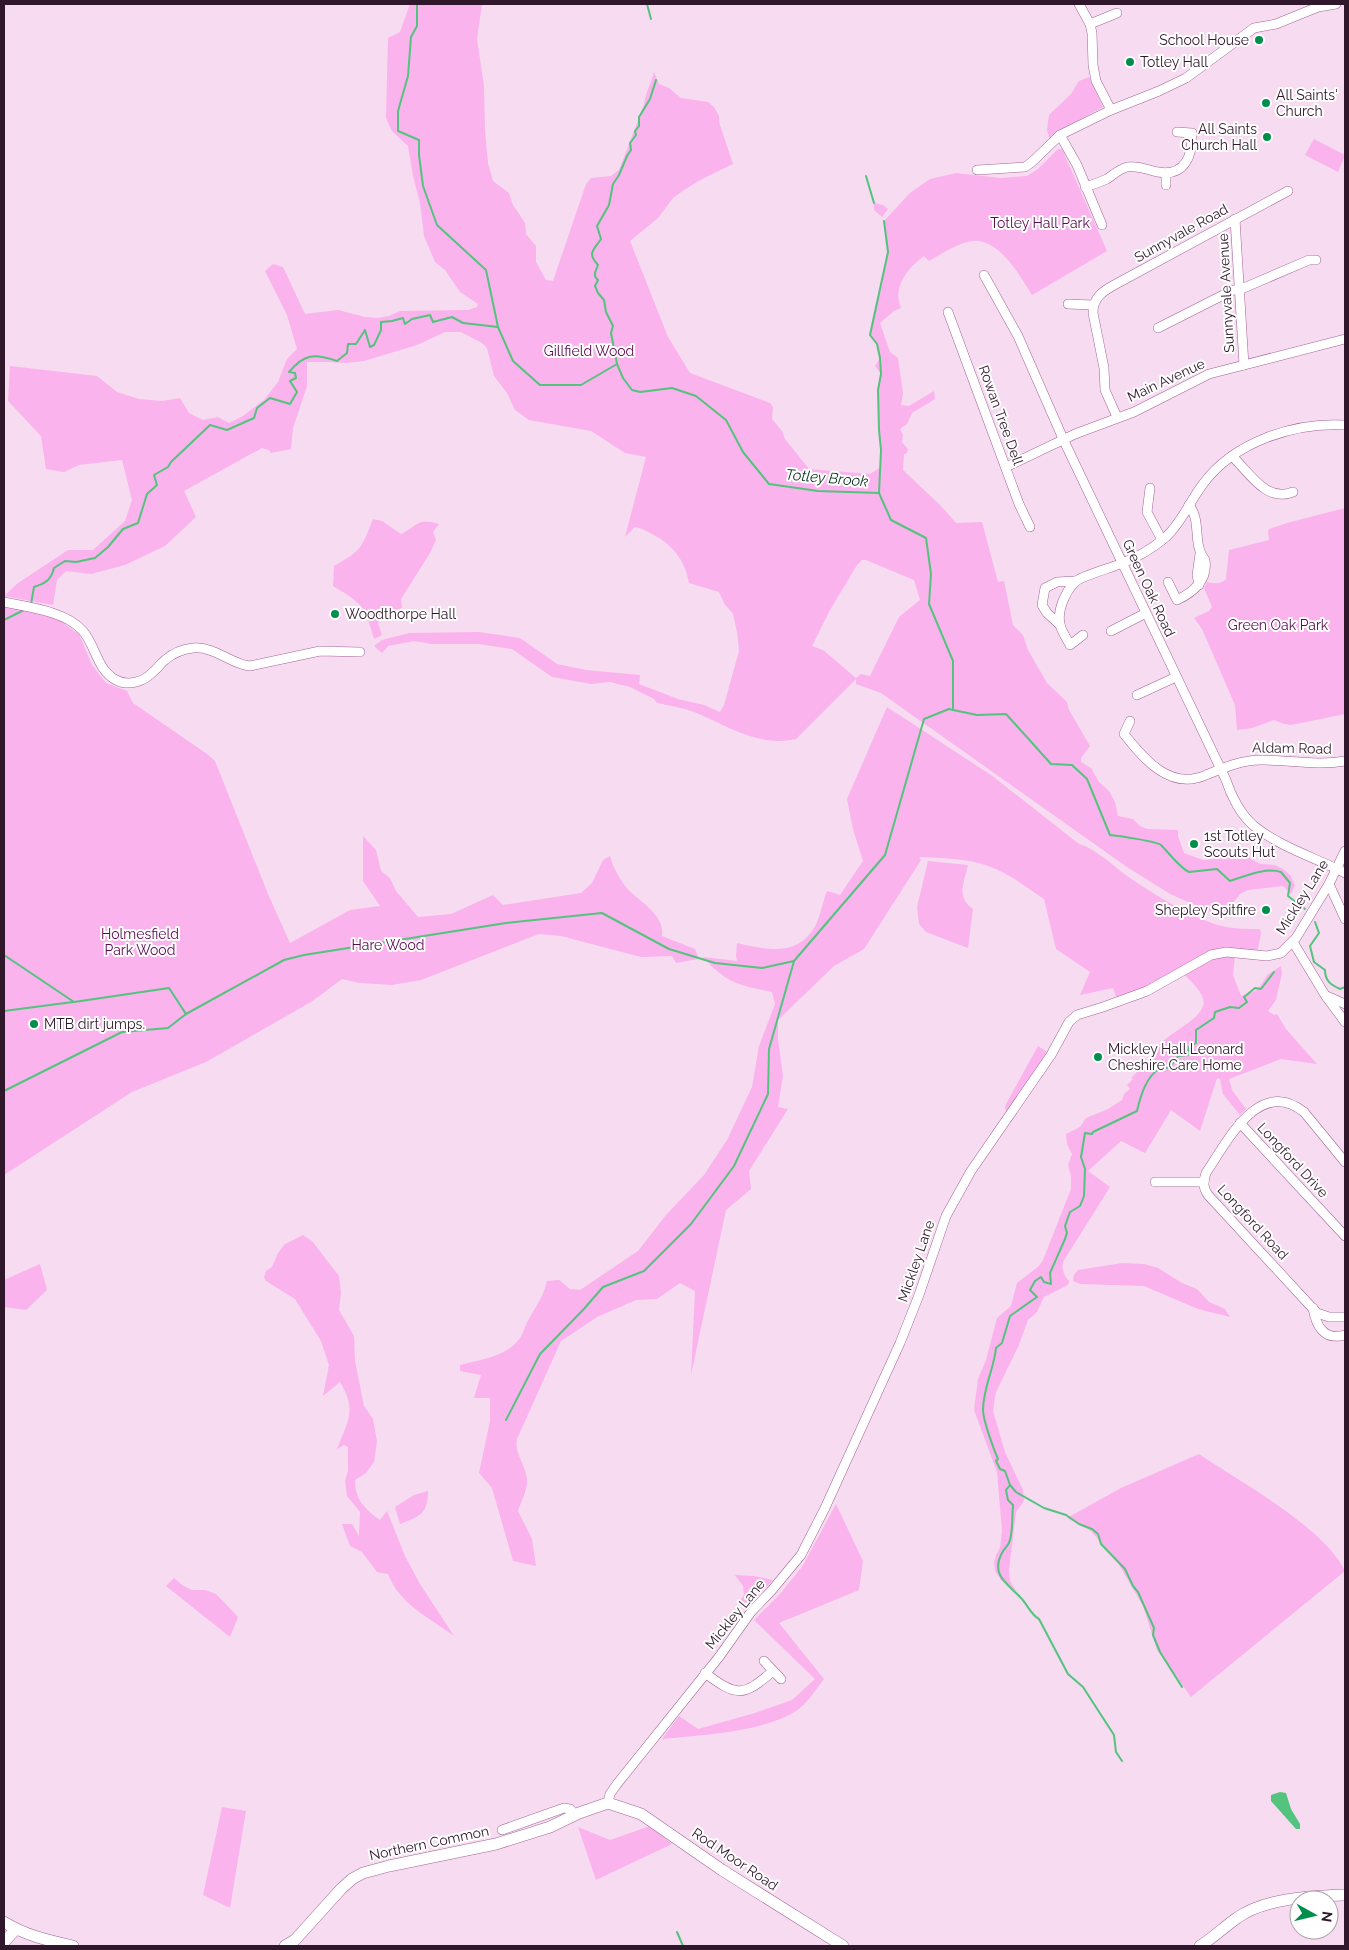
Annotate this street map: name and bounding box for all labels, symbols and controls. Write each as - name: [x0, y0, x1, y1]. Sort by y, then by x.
- place label: School House: [1159, 32, 1249, 48]
- marker: School House: [1253, 34, 1265, 46]
- place label: Totley Hall: [1140, 54, 1208, 70]
- marker: Totley Hall: [1124, 56, 1136, 68]
- place label: All Saints' Church: [1276, 87, 1338, 119]
- marker: All Saints' Church: [1260, 97, 1272, 109]
- place label: All Saints Church Hall: [1181, 121, 1257, 153]
- marker: All Saints Church Hall: [1261, 131, 1273, 143]
- street label: Sunnyvale Road: [1131, 201, 1231, 265]
- park label: Totley Hall Park: [990, 215, 1090, 231]
- street label: Sunnyvale Avenue: [1215, 233, 1237, 353]
- park label: Gillfield Wood: [544, 343, 634, 359]
- street label: Main Avenue: [1125, 355, 1207, 405]
- street label: Rowan Tree Dell: [976, 363, 1027, 467]
- water label: Totley Brook: [785, 465, 869, 491]
- street label: Green Oak Road: [1119, 537, 1179, 639]
- place label: Woodthorpe Hall: [345, 606, 456, 622]
- marker: Woodthorpe Hall: [329, 608, 341, 620]
- park label: Green Oak Park: [1228, 617, 1329, 633]
- street label: Aldam Road: [1252, 739, 1332, 757]
- place label: 1st Totley Scouts Hut: [1204, 828, 1275, 860]
- marker: 1st Totley Scouts Hut: [1188, 838, 1200, 850]
- street label: Mickley Lane: [1273, 857, 1331, 937]
- place label: Shepley Spitfire: [1155, 902, 1256, 918]
- marker: Shepley Spitfire: [1260, 904, 1272, 916]
- park label: Holmesfield Park Wood: [101, 926, 179, 958]
- park label: Hare Wood: [352, 937, 424, 953]
- place label: MTB dirt jumps.: [44, 1016, 145, 1032]
- marker: MTB dirt jumps.: [28, 1018, 40, 1030]
- place label: Mickley Hall Leonard Cheshire Care Home: [1108, 1041, 1243, 1073]
- marker: Mickley Hall Leonard Cheshire Care Home: [1092, 1051, 1104, 1063]
- street label: Longford Drive: [1254, 1119, 1332, 1201]
- street label: Longford Road: [1214, 1181, 1292, 1263]
- street label: Mickley Lane: [895, 1218, 937, 1304]
- street label: Mickley Lane: [702, 1576, 768, 1652]
- street label: Northern Common: [368, 1823, 490, 1863]
- street label: Rod Moor Road: [689, 1824, 781, 1894]
- north arrow: [1289, 1890, 1339, 1940]
- text: N: [1318, 1910, 1336, 1923]

